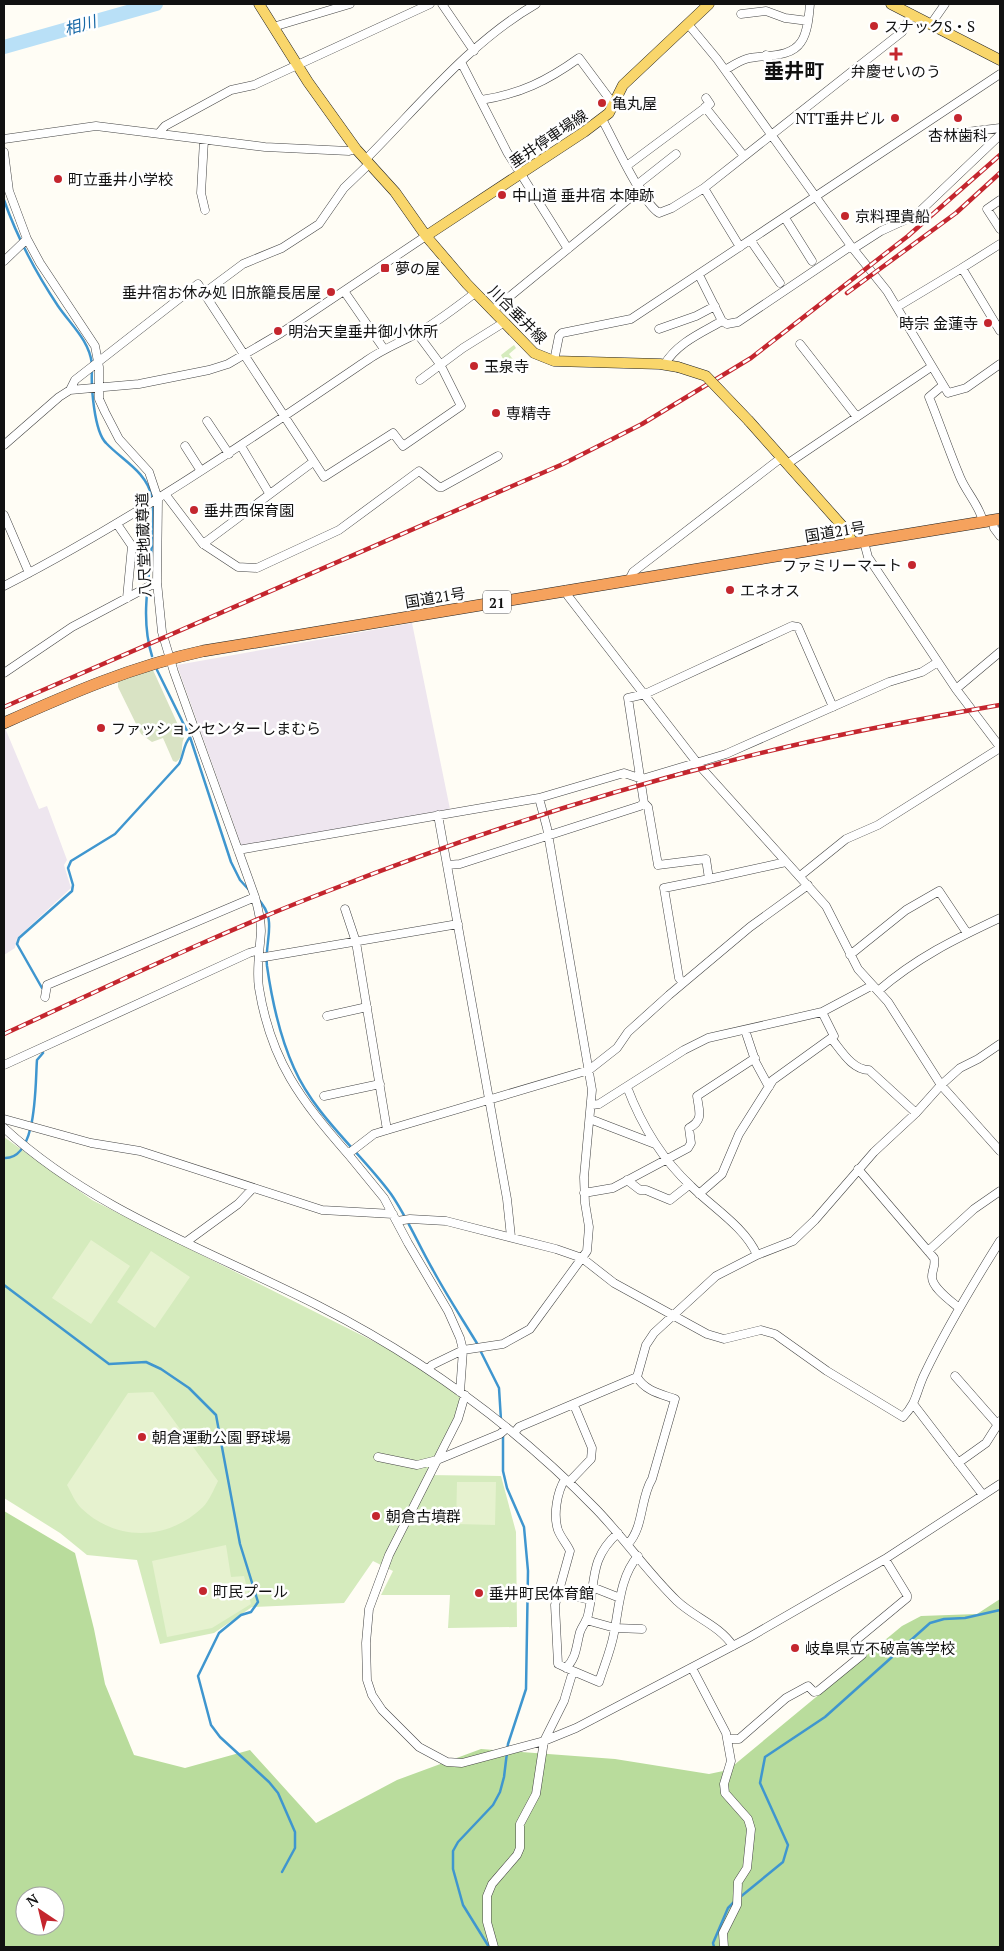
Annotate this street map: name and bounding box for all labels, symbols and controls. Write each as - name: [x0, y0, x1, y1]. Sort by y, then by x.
- water label: 相川: [62, 9, 100, 40]
- place label: スナックS・S: [884, 16, 975, 36]
- marker: スナックS・S: [868, 20, 880, 32]
- marker: 弁慶せいのう: [890, 48, 902, 60]
- district label: 垂井町: [764, 57, 824, 84]
- place label: 弁慶せいのう: [851, 61, 941, 81]
- place label: 亀丸屋: [612, 93, 657, 113]
- marker: 亀丸屋: [596, 97, 608, 109]
- street label: 垂井停車場線: [505, 105, 591, 171]
- place label: NTT垂井ビル: [795, 108, 885, 128]
- marker: NTT垂井ビル: [889, 112, 901, 124]
- marker: 杏林歯科: [952, 112, 964, 124]
- place label: 杏林歯科: [928, 125, 988, 145]
- place label: 町立垂井小学校: [68, 169, 173, 189]
- marker: 町立垂井小学校: [52, 173, 64, 185]
- place label: 中山道 垂井宿 本陣跡: [512, 185, 654, 205]
- marker: 中山道 垂井宿 本陣跡: [496, 189, 508, 201]
- place label: 京料理貴船: [855, 206, 930, 226]
- marker: 京料理貴船: [839, 210, 851, 222]
- place label: 夢の屋: [395, 258, 440, 278]
- marker: 夢の屋: [379, 262, 391, 274]
- street label: 川合垂井線: [484, 280, 552, 348]
- place label: 垂井宿お休み処 旧旅籠長居屋: [122, 282, 321, 302]
- marker: 垂井宿お休み処 旧旅籠長居屋: [325, 286, 337, 298]
- place label: 時宗 金蓮寺: [899, 313, 978, 333]
- marker: 時宗 金蓮寺: [982, 317, 994, 329]
- place label: 明治天皇垂井御小休所: [288, 321, 438, 341]
- marker: 明治天皇垂井御小休所: [272, 325, 284, 337]
- place label: 玉泉寺: [484, 356, 529, 376]
- marker: 玉泉寺: [468, 360, 480, 372]
- place label: 専精寺: [506, 403, 551, 423]
- marker: 専精寺: [490, 407, 502, 419]
- street label: 八尺堂地蔵尊道: [131, 492, 155, 598]
- place label: 垂井西保育園: [204, 500, 294, 520]
- marker: 垂井西保育園: [188, 504, 200, 516]
- street label: 国道21号: [803, 516, 867, 546]
- place label: ファミリーマート: [782, 555, 902, 575]
- marker: ファミリーマート: [906, 559, 918, 571]
- place label: エネオス: [740, 580, 800, 600]
- street label: 国道21号: [403, 582, 467, 612]
- marker: エネオス: [724, 584, 736, 596]
- road number: 21: [483, 590, 511, 614]
- place label: ファッションセンターしまむら: [111, 718, 321, 738]
- marker: ファッションセンターしまむら: [95, 722, 107, 734]
- place label: 朝倉運動公園 野球場: [152, 1427, 291, 1447]
- marker: 朝倉運動公園 野球場: [136, 1431, 148, 1443]
- place label: 朝倉古墳群: [386, 1506, 461, 1526]
- marker: 朝倉古墳群: [370, 1510, 382, 1522]
- place label: 町民プール: [213, 1581, 288, 1601]
- place label: 垂井町民体育館: [489, 1583, 594, 1603]
- marker: 町民プール: [197, 1585, 209, 1597]
- marker: 垂井町民体育館: [473, 1587, 485, 1599]
- place label: 岐阜県立不破高等学校: [805, 1638, 955, 1658]
- marker: 岐阜県立不破高等学校: [789, 1642, 801, 1654]
- north arrow: [15, 1886, 65, 1936]
- text: N: [22, 1889, 42, 1911]

